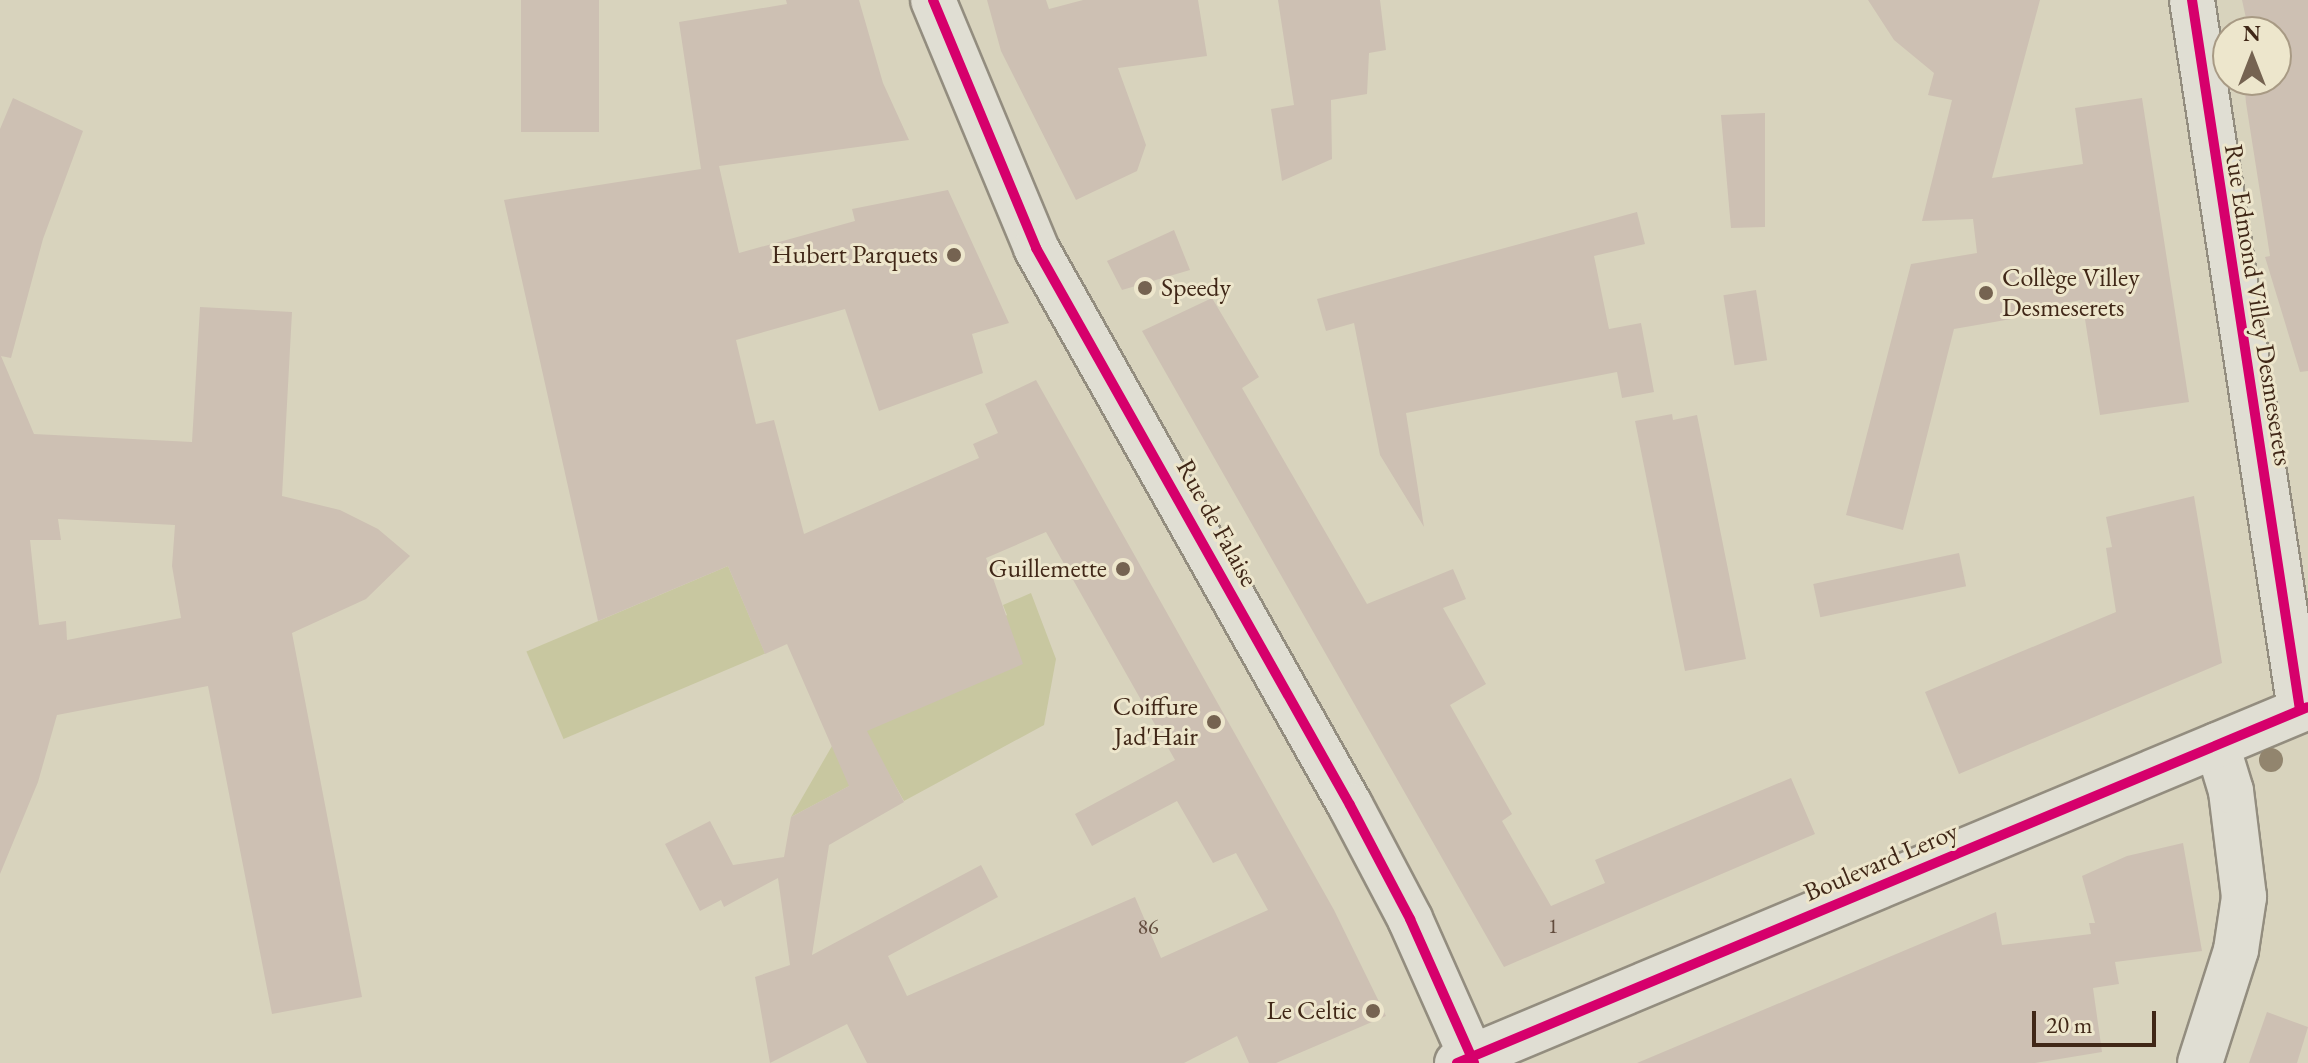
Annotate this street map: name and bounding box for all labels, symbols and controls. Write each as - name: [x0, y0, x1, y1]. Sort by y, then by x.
- north arrow: [2212, 16, 2292, 96]
- text: N: [2243, 19, 2261, 48]
- street label: Rue Edmond Villey Desmeserets: [2217, 142, 2299, 468]
- place label: Hubert Parquets: [772, 239, 938, 271]
- marker: Hubert Parquets: [945, 246, 963, 264]
- place label: Collège Villey Desmeserets: [2002, 262, 2140, 324]
- place label: Speedy: [1161, 272, 1231, 304]
- marker: Speedy: [1136, 279, 1154, 297]
- marker: Collège Villey Desmeserets: [1977, 284, 1995, 302]
- street label: Rue de Falaise: [1169, 454, 1265, 592]
- place label: Guillemette: [989, 553, 1107, 585]
- marker: Guillemette: [1114, 560, 1132, 578]
- place label: Coiffure Jad'Hair: [1113, 691, 1198, 752]
- marker: Coiffure Jad'Hair: [1205, 713, 1223, 731]
- street label: Boulevard Leroy: [1799, 816, 1963, 908]
- house number: 1: [1548, 913, 1558, 939]
- house number: 86: [1137, 914, 1159, 940]
- place label: Le Celtic: [1267, 995, 1357, 1027]
- scale bar: [2036, 995, 2160, 1045]
- marker: Le Celtic: [1364, 1002, 1382, 1020]
- text: 20 m: [2046, 1009, 2093, 1040]

